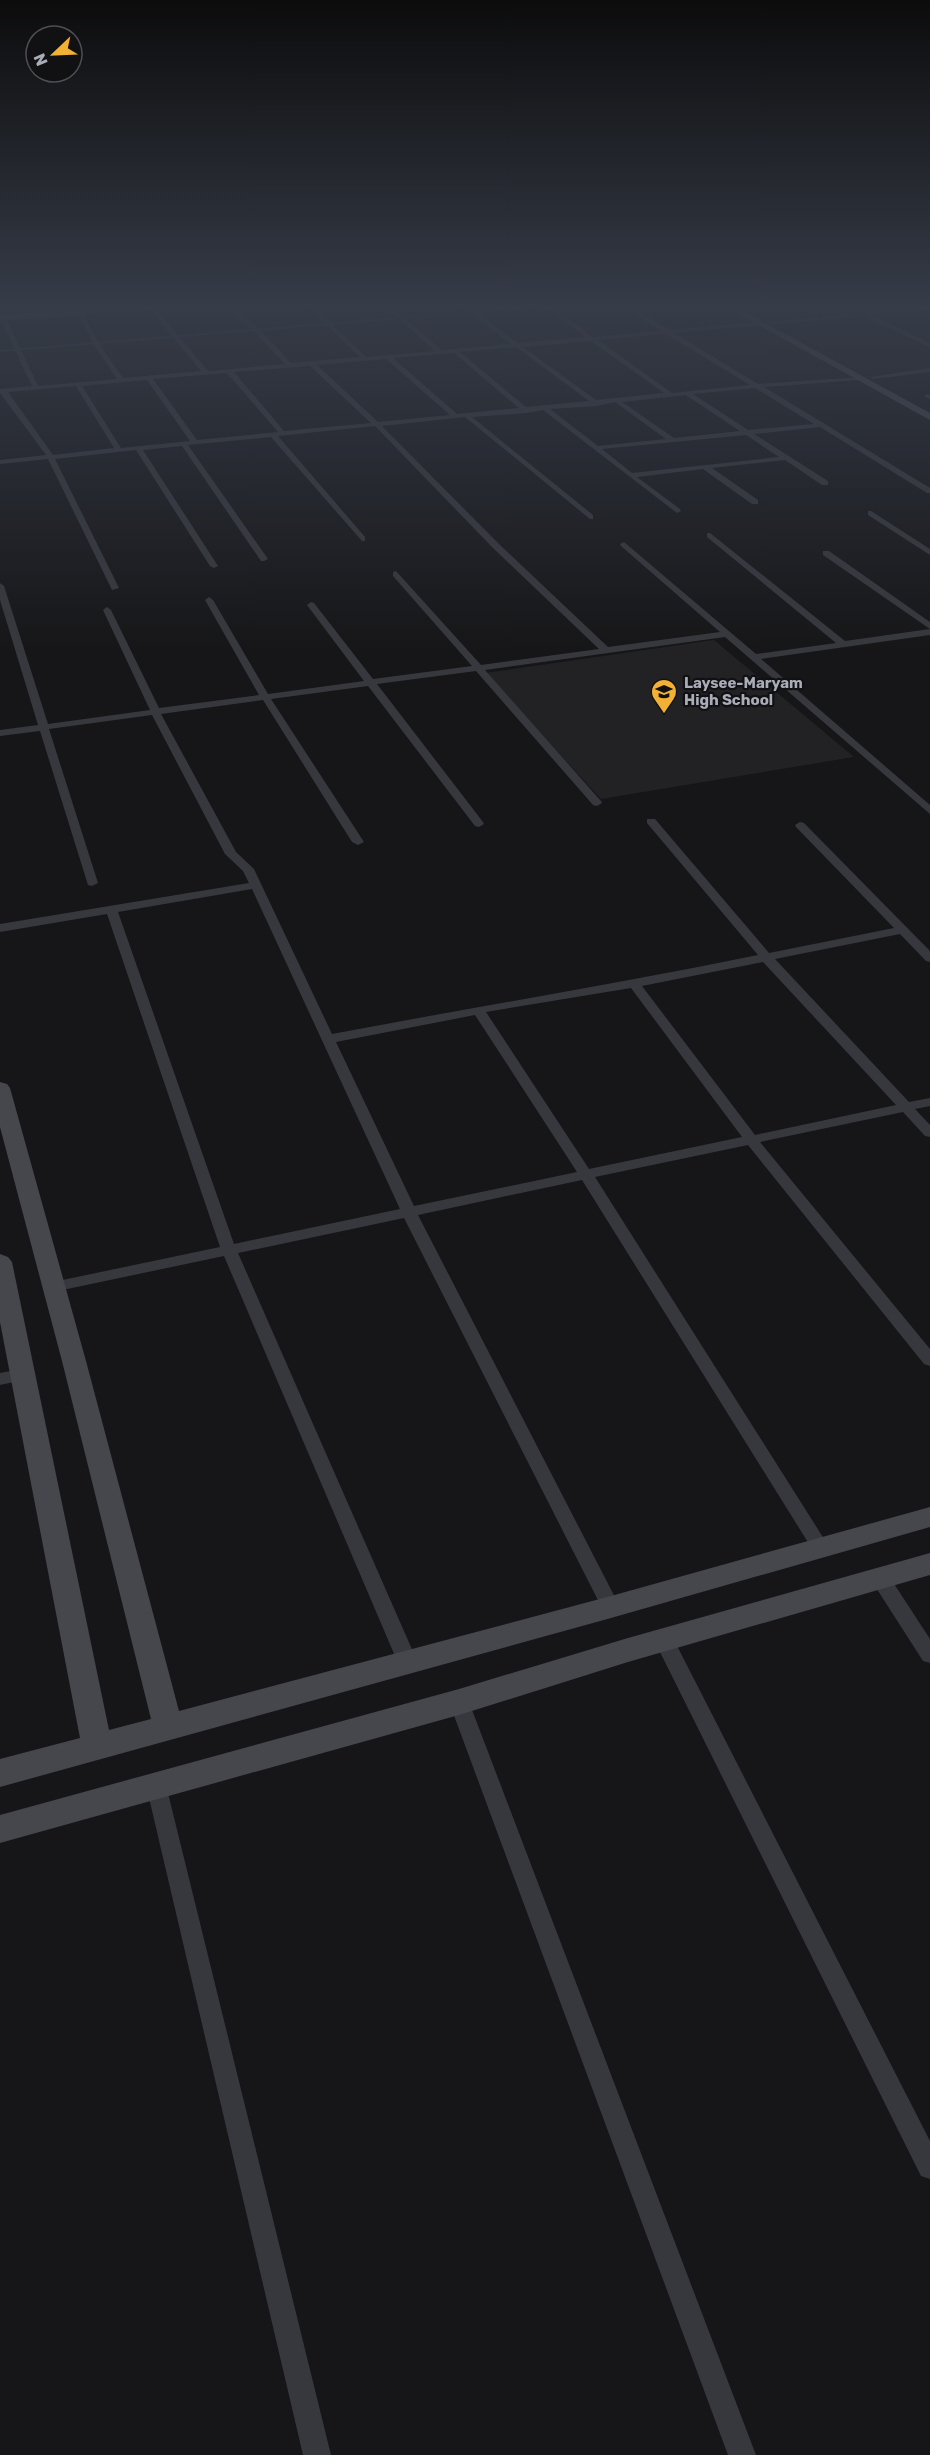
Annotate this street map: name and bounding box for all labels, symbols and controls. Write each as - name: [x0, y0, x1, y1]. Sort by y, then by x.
- north arrow: [24, 24, 84, 84]
- text: N: [30, 51, 52, 69]
- place label: Laysee-Maryam High School: [684, 674, 803, 709]
- school or university icon: Laysee-Maryam High School: [649, 677, 679, 715]

